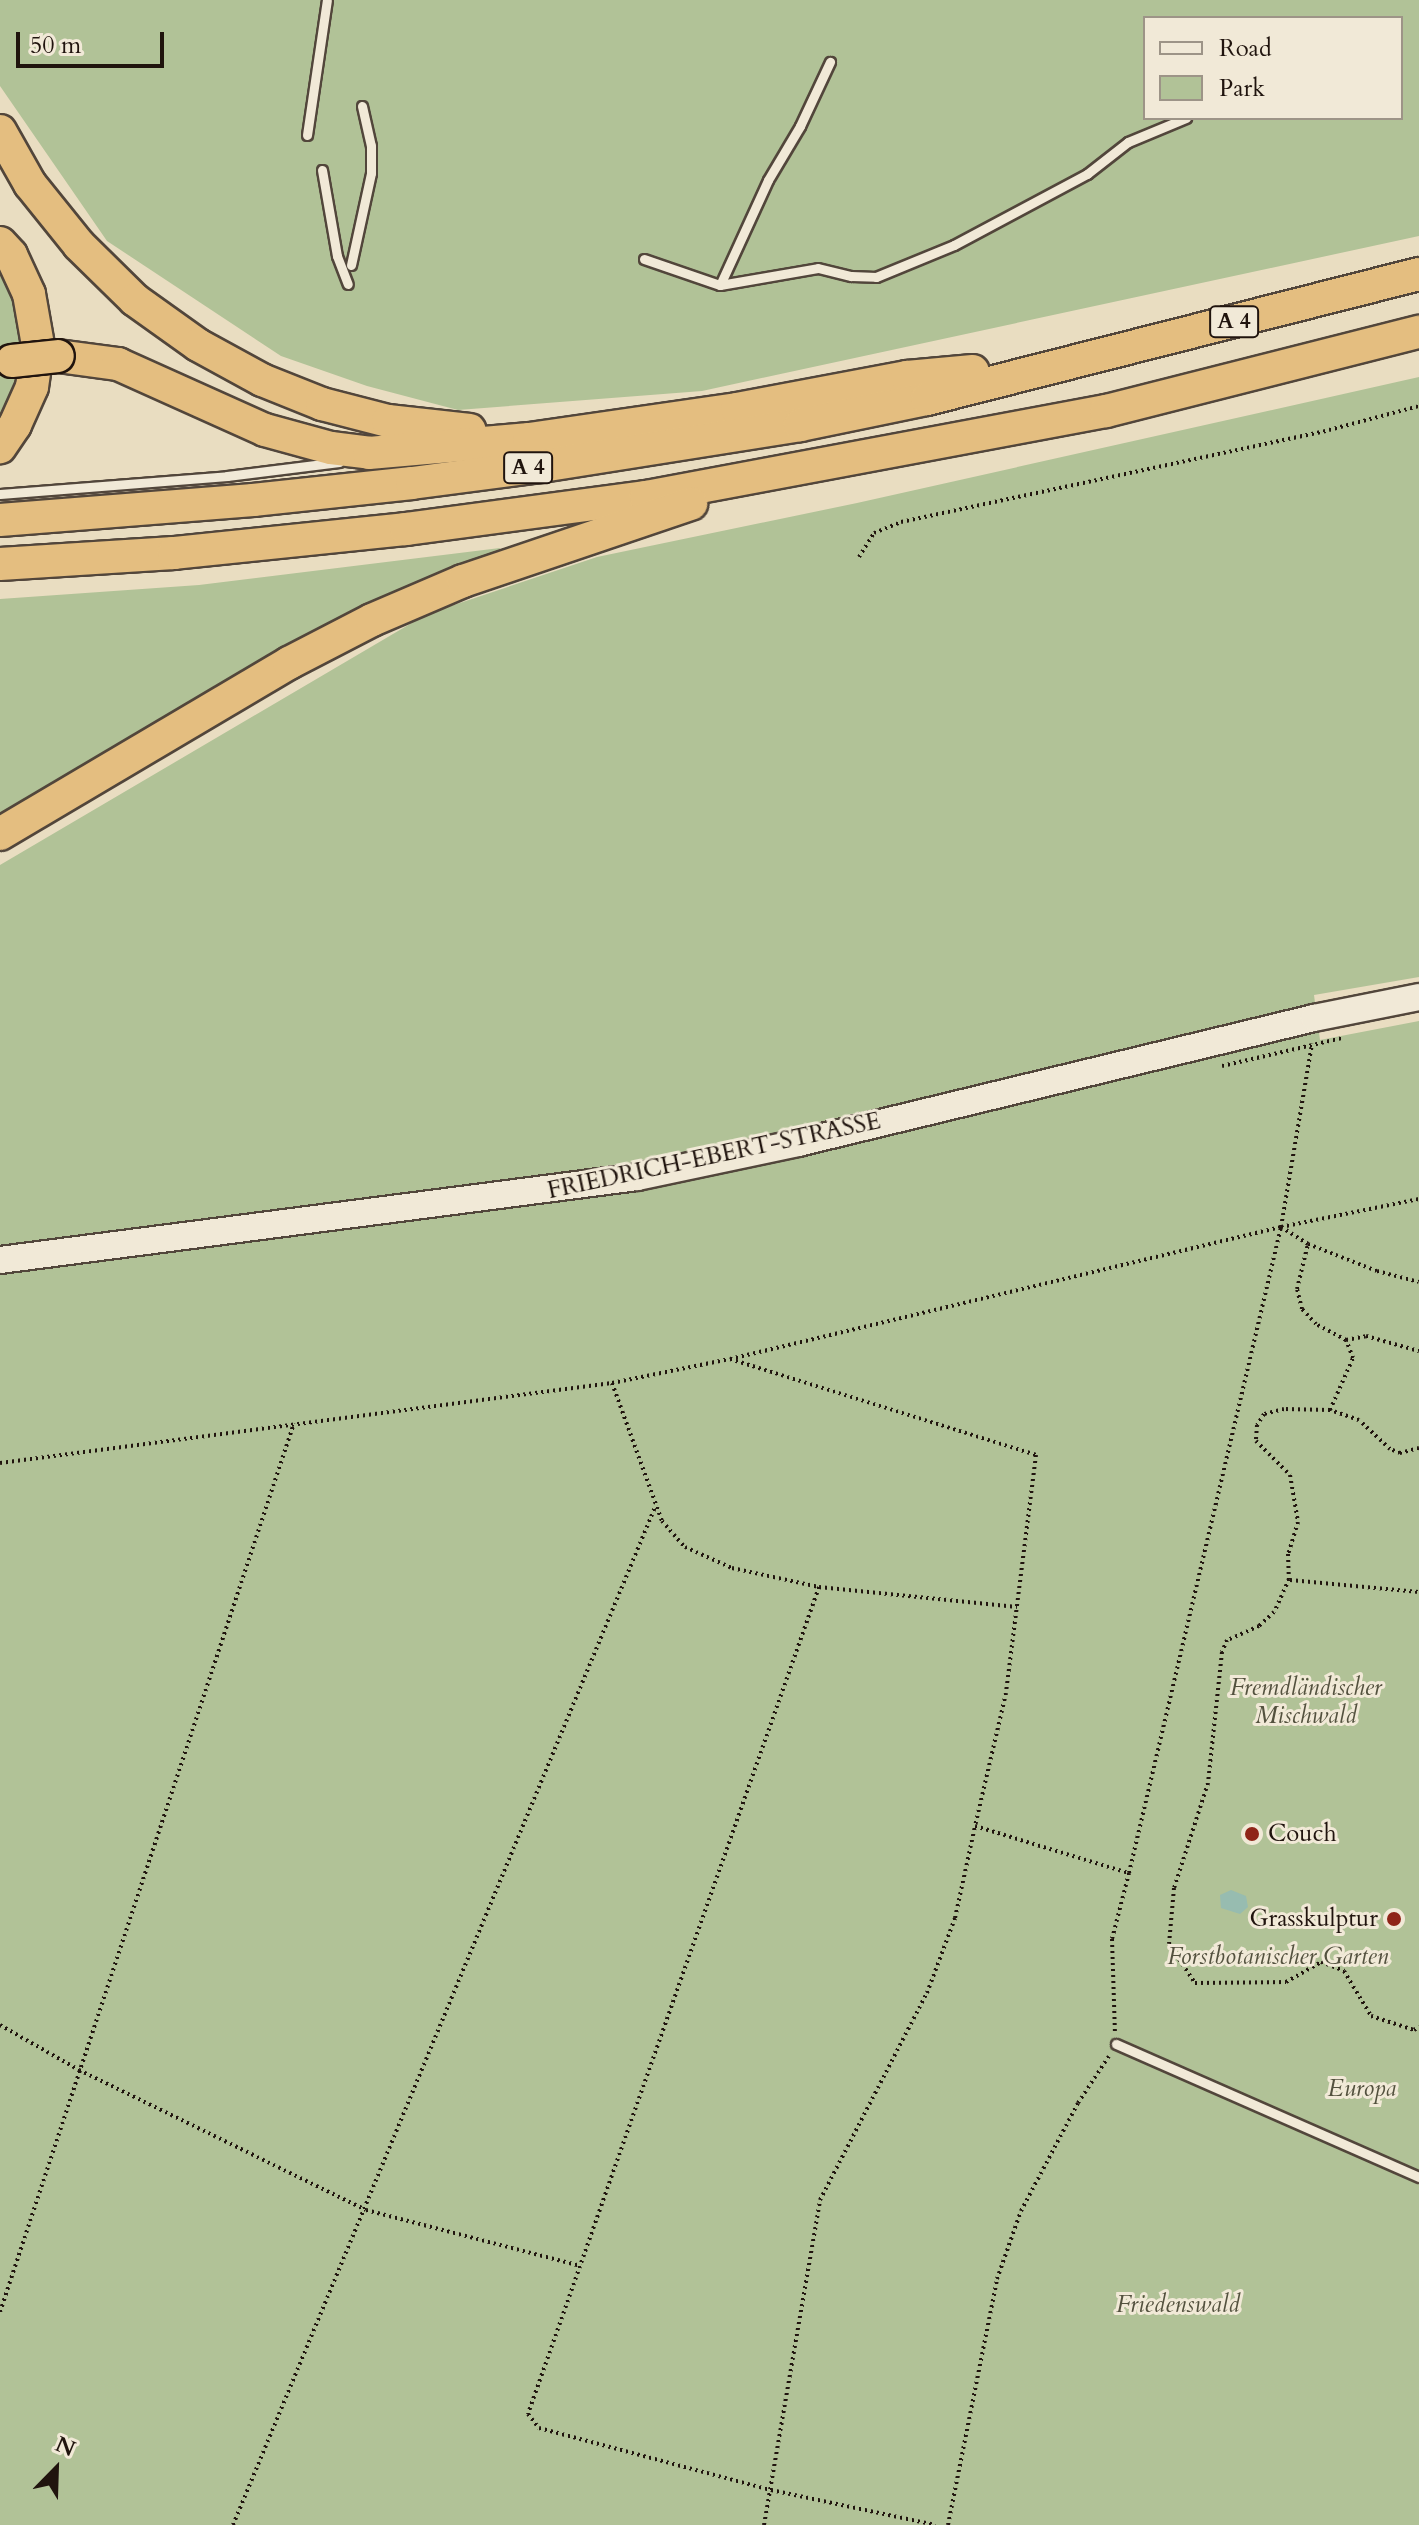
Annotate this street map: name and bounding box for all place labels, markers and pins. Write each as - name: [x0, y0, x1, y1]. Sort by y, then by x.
- place label: Couch: [1268, 1820, 1337, 1848]
- marker: Couch: [1243, 1825, 1261, 1843]
- place label: Grasskulptur: [1249, 1905, 1378, 1933]
- marker: Grasskulptur: [1385, 1910, 1403, 1928]

